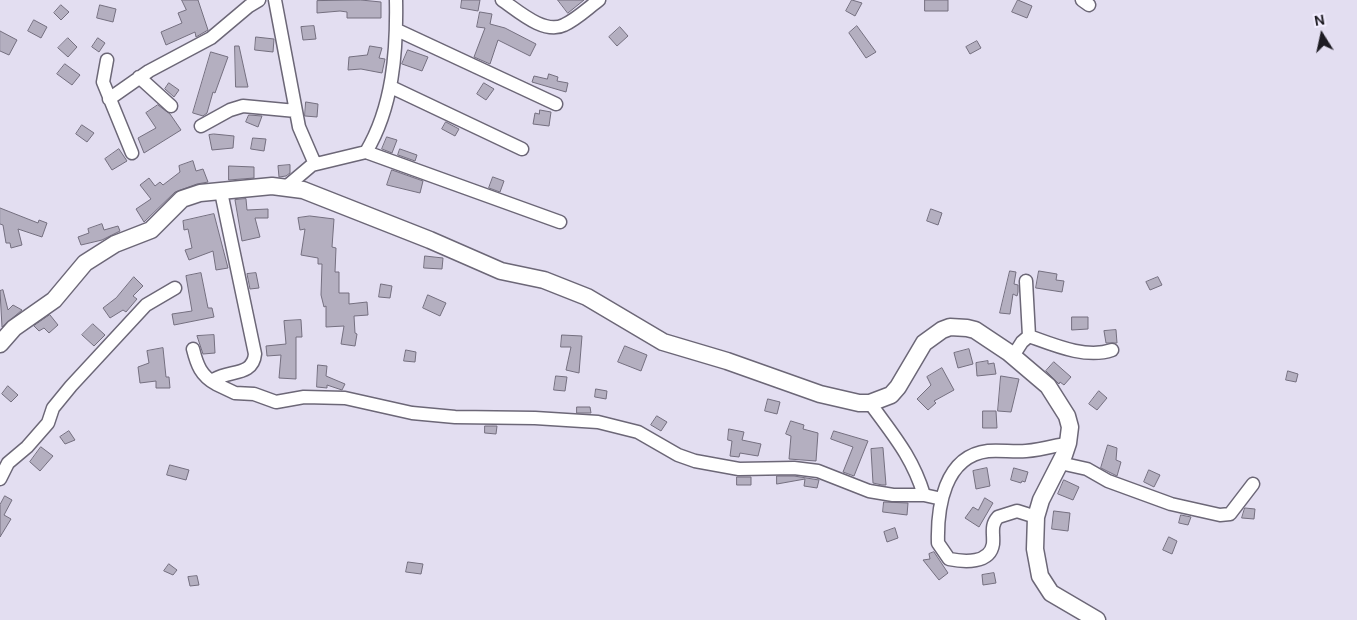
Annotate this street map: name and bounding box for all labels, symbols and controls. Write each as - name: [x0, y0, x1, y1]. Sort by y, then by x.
- north arrow: [1297, 10, 1347, 60]
- text: N: [1313, 10, 1326, 30]

